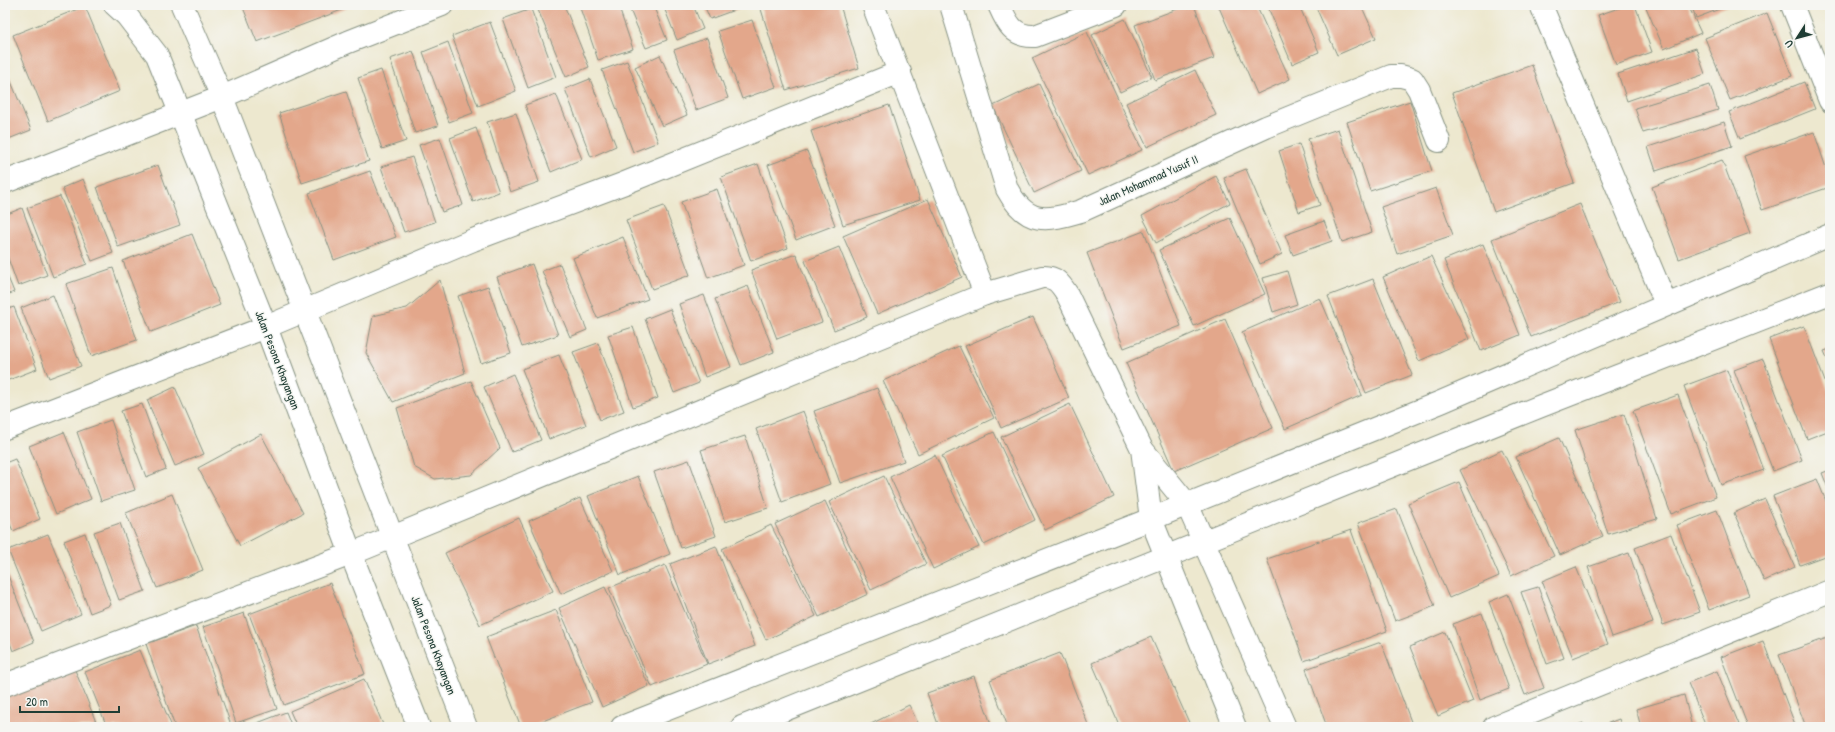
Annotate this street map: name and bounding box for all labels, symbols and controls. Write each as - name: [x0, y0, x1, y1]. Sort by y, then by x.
- north arrow: [1777, 18, 1817, 58]
- text: U: [1781, 37, 1796, 50]
- street label: Jalan Mohammad Yusuf II: [1095, 150, 1201, 210]
- street label: Jalan Pesona Khayangan: [251, 308, 305, 412]
- street label: Jalan Pesona Khayangan: [407, 593, 461, 697]
- scale bar: [20, 688, 119, 714]
- text: 20 m: [26, 693, 48, 710]

